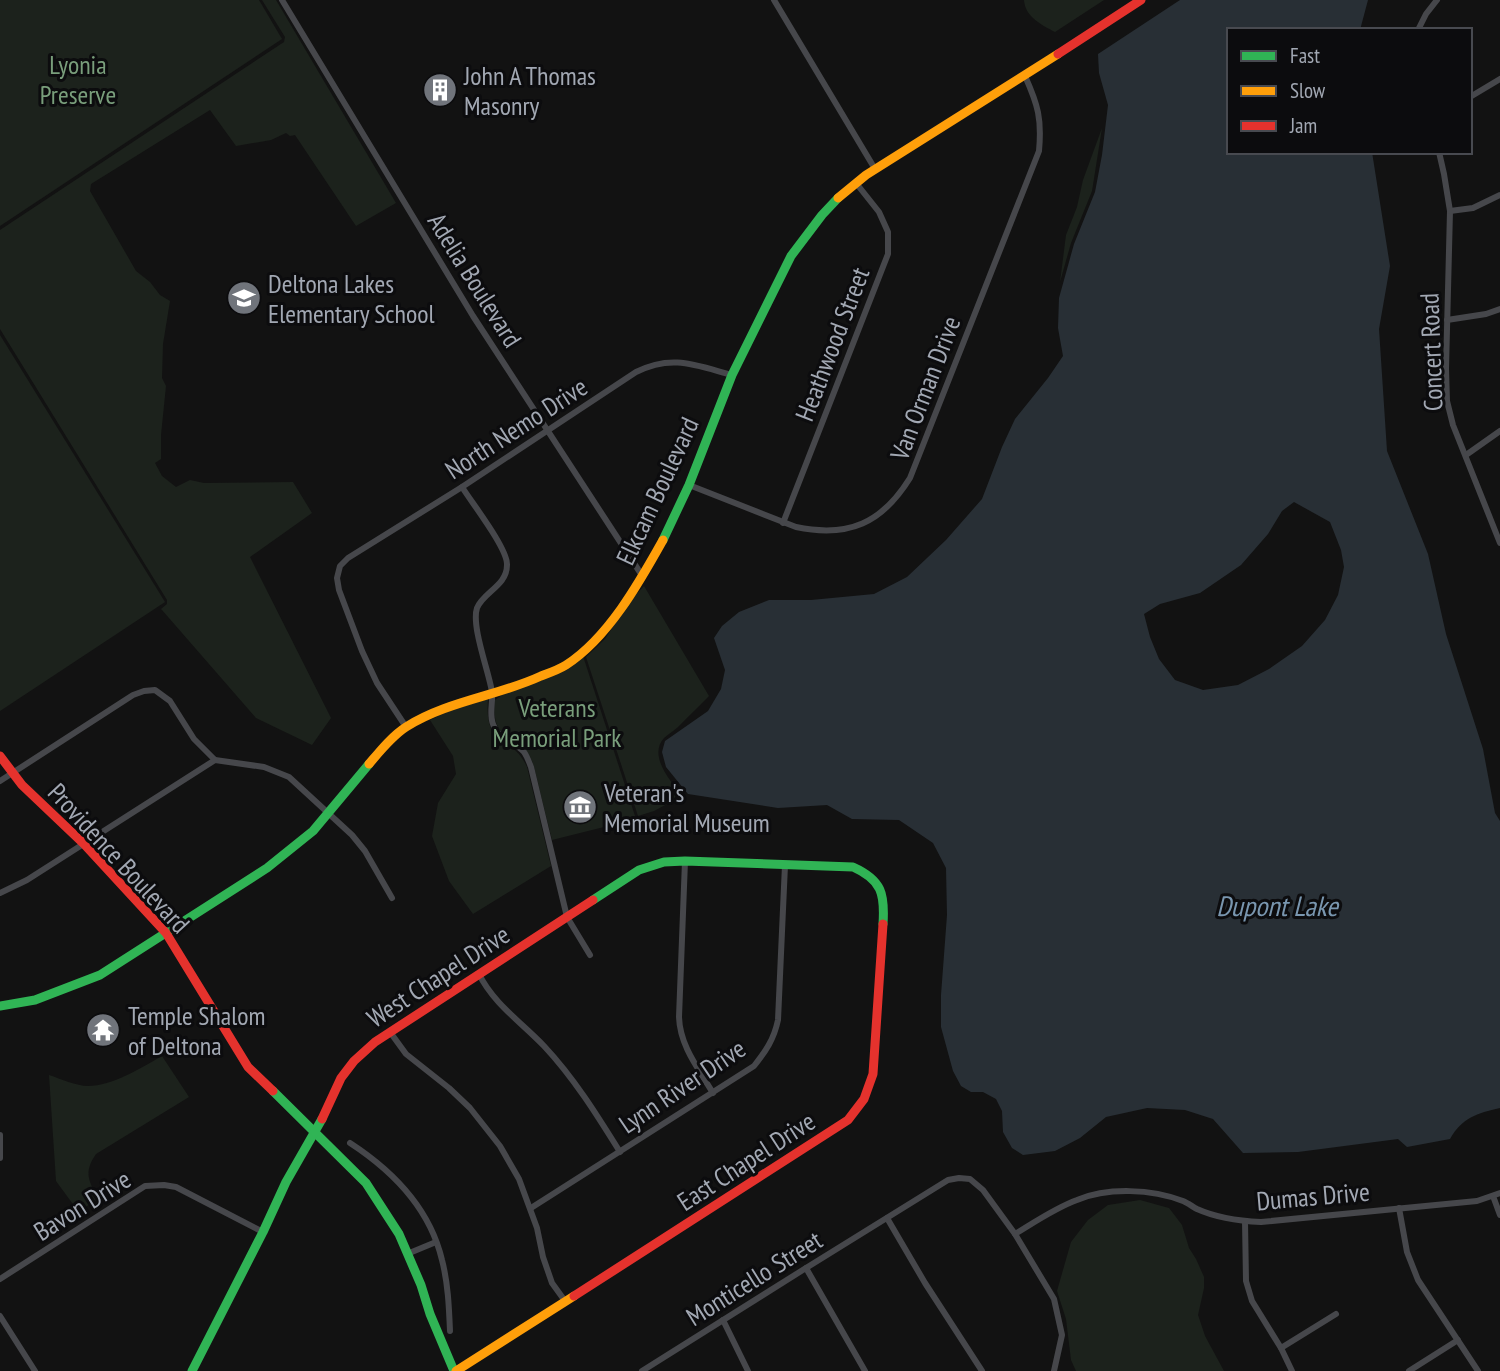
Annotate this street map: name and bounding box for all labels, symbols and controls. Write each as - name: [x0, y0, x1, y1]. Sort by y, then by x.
- legend: [1227, 28, 1472, 154]
- text: Fast: [1290, 42, 1320, 69]
- park label: Lyonia Preserve: [40, 48, 116, 111]
- place label: John A Thomas Masonry: [463, 59, 596, 122]
- building icon: John A Thomas Masonry: [421, 71, 459, 109]
- text: Slow: [1290, 77, 1326, 104]
- text: Jam: [1289, 112, 1317, 139]
- street label: Adelia Boulevard: [421, 207, 529, 353]
- street label: Heathwood Street: [788, 263, 876, 425]
- place label: Deltona Lakes Elementary School: [268, 267, 435, 330]
- school or university icon: Deltona Lakes Elementary School: [225, 279, 263, 317]
- street label: Concert Road: [1412, 292, 1450, 412]
- street label: Van Orman Drive: [882, 312, 967, 465]
- street label: North Nemo Drive: [439, 370, 593, 486]
- street label: Elkcam Boulevard: [608, 412, 706, 570]
- park label: Veterans Memorial Park: [493, 691, 621, 754]
- street label: Providence Boulevard: [41, 776, 197, 940]
- place label: Veteran's Memorial Museum: [603, 776, 770, 839]
- museum icon: Veteran's Memorial Museum: [561, 788, 599, 826]
- water label: Dupont Lake: [1216, 887, 1340, 924]
- street label: West Chapel Drive: [361, 918, 515, 1034]
- place label: Temple Shalom of Deltona: [128, 999, 265, 1062]
- temple icon: Temple Shalom of Deltona: [84, 1011, 122, 1049]
- street label: Lynn River Drive: [612, 1032, 752, 1140]
- street label: East Chapel Drive: [671, 1104, 821, 1218]
- street label: Bavon Drive: [27, 1162, 137, 1248]
- street label: Dumas Drive: [1255, 1175, 1371, 1217]
- street label: Monticello Street: [680, 1223, 828, 1333]

